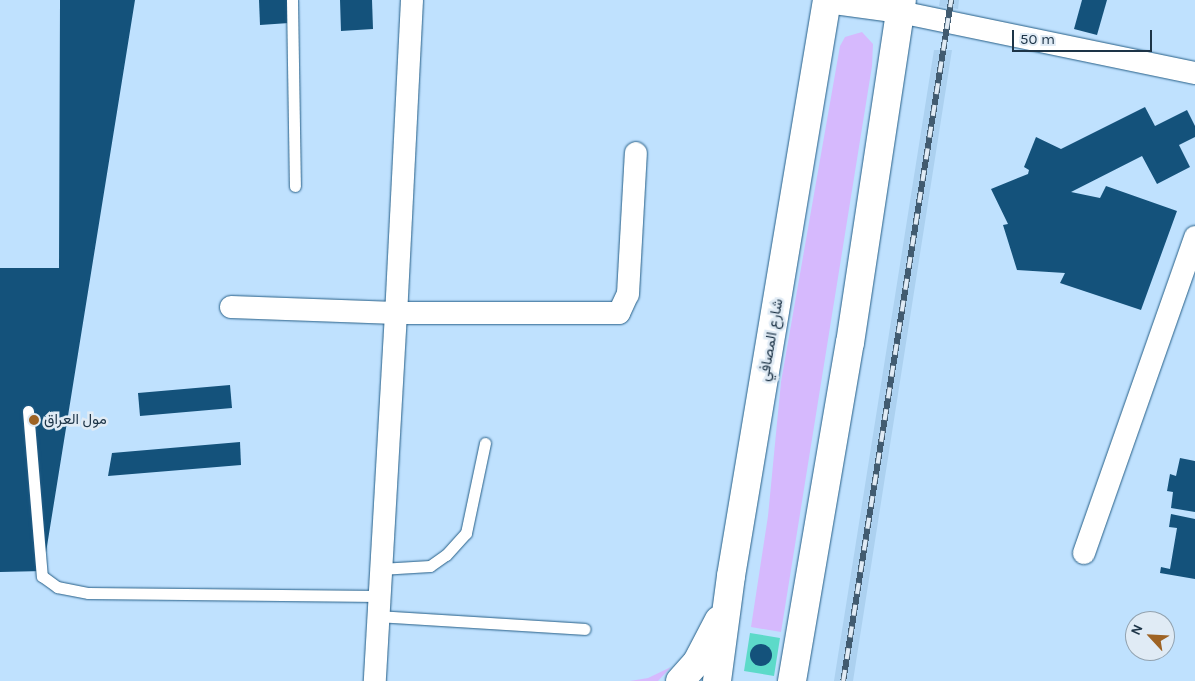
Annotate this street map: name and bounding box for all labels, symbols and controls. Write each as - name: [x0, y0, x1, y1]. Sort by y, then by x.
- scale bar: [1015, 20, 1155, 52]
- text: 50 m: [1020, 30, 1055, 48]
- street label: شارع المصافي: [755, 297, 787, 383]
- place label: مول العراق: [44, 411, 107, 429]
- marker: مول العراق: [28, 414, 40, 426]
- north arrow: [1125, 611, 1175, 661]
- text: N: [1127, 622, 1147, 638]

